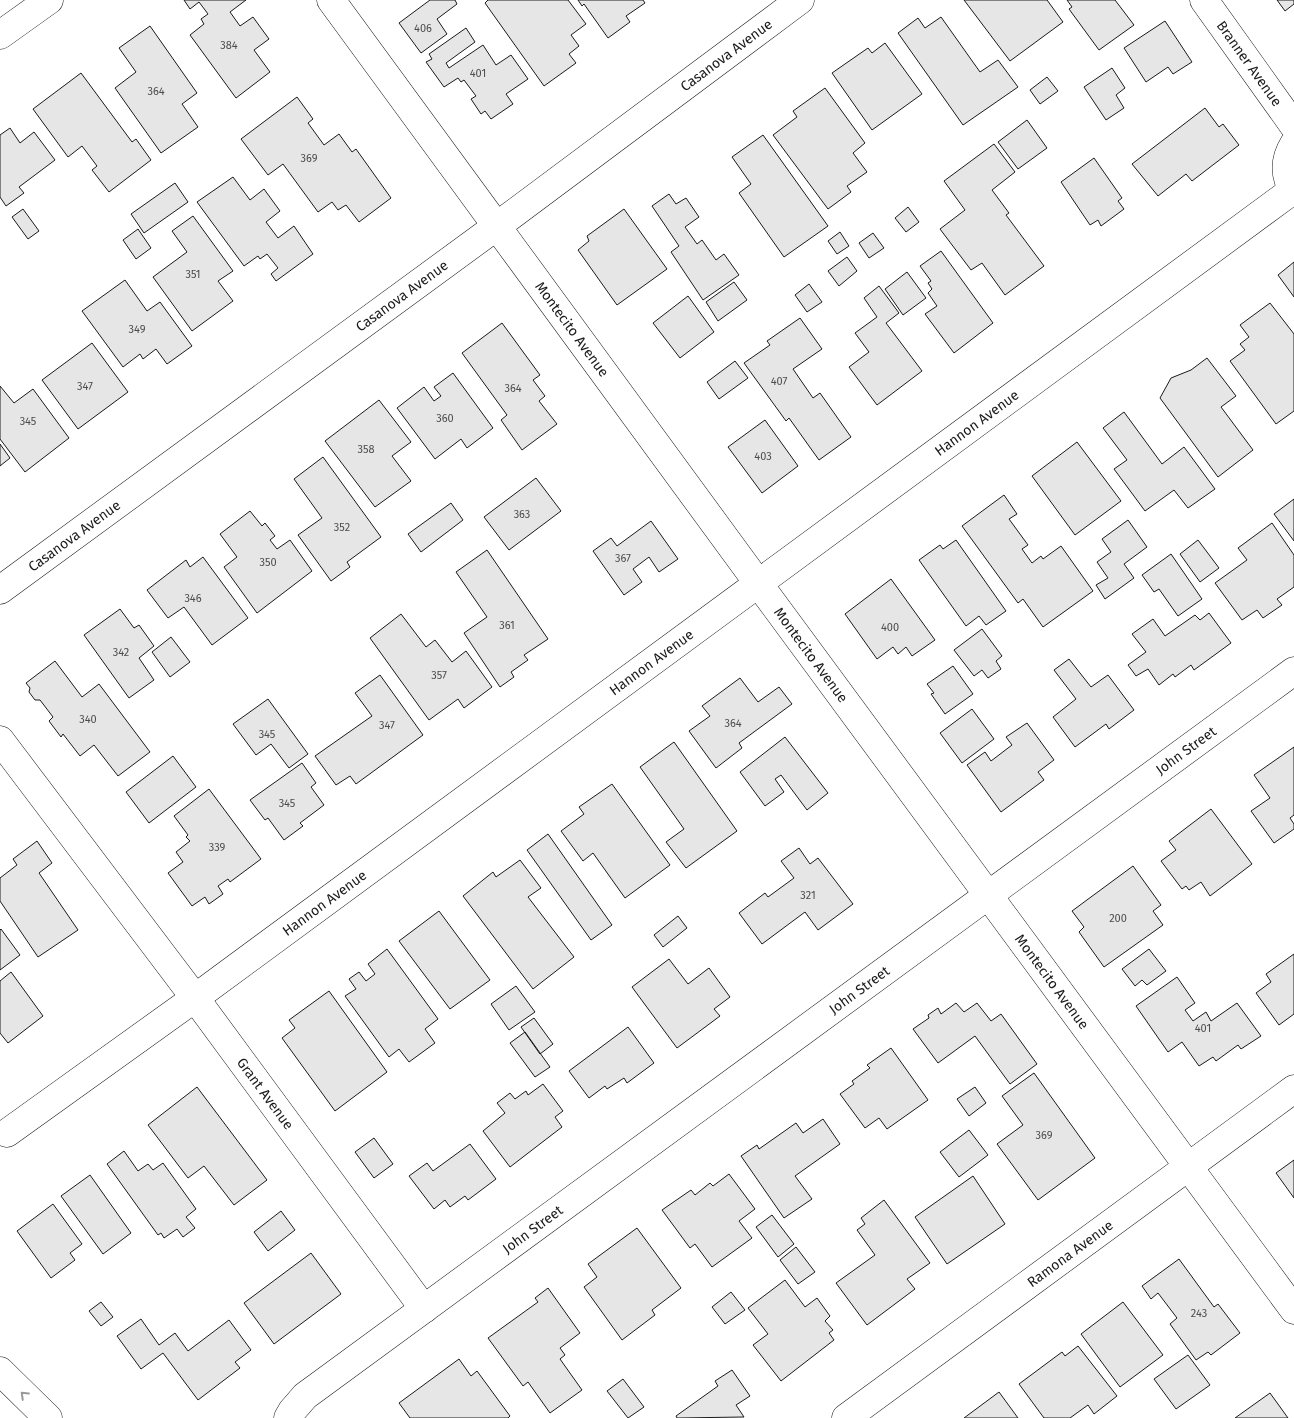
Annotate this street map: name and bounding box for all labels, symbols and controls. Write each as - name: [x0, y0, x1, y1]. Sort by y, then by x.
- street label: Casanova Avenue: [677, 16, 776, 95]
- street label: Branner Avenue: [1213, 18, 1285, 110]
- house number: 406: [414, 22, 432, 35]
- house number: 384: [220, 39, 238, 52]
- house number: 401: [470, 67, 486, 80]
- house number: 364: [147, 85, 165, 98]
- house number: 369: [301, 152, 318, 165]
- street label: Casanova Avenue: [353, 257, 452, 336]
- house number: 351: [185, 268, 201, 281]
- street label: Montecito Avenue: [531, 279, 612, 380]
- house number: 349: [129, 323, 146, 336]
- house number: 407: [771, 375, 787, 388]
- house number: 347: [77, 380, 93, 393]
- house number: 364: [504, 382, 522, 395]
- street label: Hannon Avenue: [932, 387, 1022, 460]
- house number: 360: [436, 412, 454, 425]
- house number: 345: [20, 415, 37, 428]
- house number: 358: [357, 443, 375, 456]
- house number: 403: [754, 450, 772, 463]
- street label: Casanova Avenue: [25, 497, 124, 575]
- house number: 363: [514, 508, 530, 521]
- house number: 352: [334, 521, 350, 534]
- house number: 367: [615, 552, 631, 565]
- house number: 350: [259, 556, 277, 569]
- house number: 346: [184, 592, 202, 605]
- street label: Montecito Avenue: [770, 604, 851, 706]
- house number: 361: [499, 619, 515, 632]
- house number: 400: [881, 621, 899, 634]
- street label: Hannon Avenue: [606, 626, 697, 699]
- house number: 342: [113, 646, 129, 659]
- house number: 357: [431, 669, 447, 682]
- house number: 340: [79, 713, 97, 726]
- house number: 364: [724, 717, 742, 730]
- house number: 347: [379, 719, 395, 732]
- street label: John Street: [1153, 722, 1220, 778]
- house number: 345: [259, 728, 276, 741]
- house number: 345: [279, 797, 296, 810]
- house number: 339: [209, 841, 226, 854]
- street label: Hannon Avenue: [279, 867, 370, 940]
- house number: 321: [800, 889, 816, 902]
- house number: 200: [1109, 912, 1127, 925]
- street label: Montecito Avenue: [1011, 931, 1092, 1033]
- street label: John Street: [826, 962, 894, 1018]
- house number: 401: [1195, 1022, 1211, 1035]
- street label: Grant Avenue: [233, 1055, 297, 1133]
- house number: 369: [1036, 1129, 1053, 1142]
- street label: John Street: [499, 1201, 567, 1257]
- street label: Ramona Avenue: [1024, 1217, 1117, 1291]
- house number: 243: [1191, 1307, 1207, 1320]
- one-way arrow: [20, 1392, 29, 1401]

